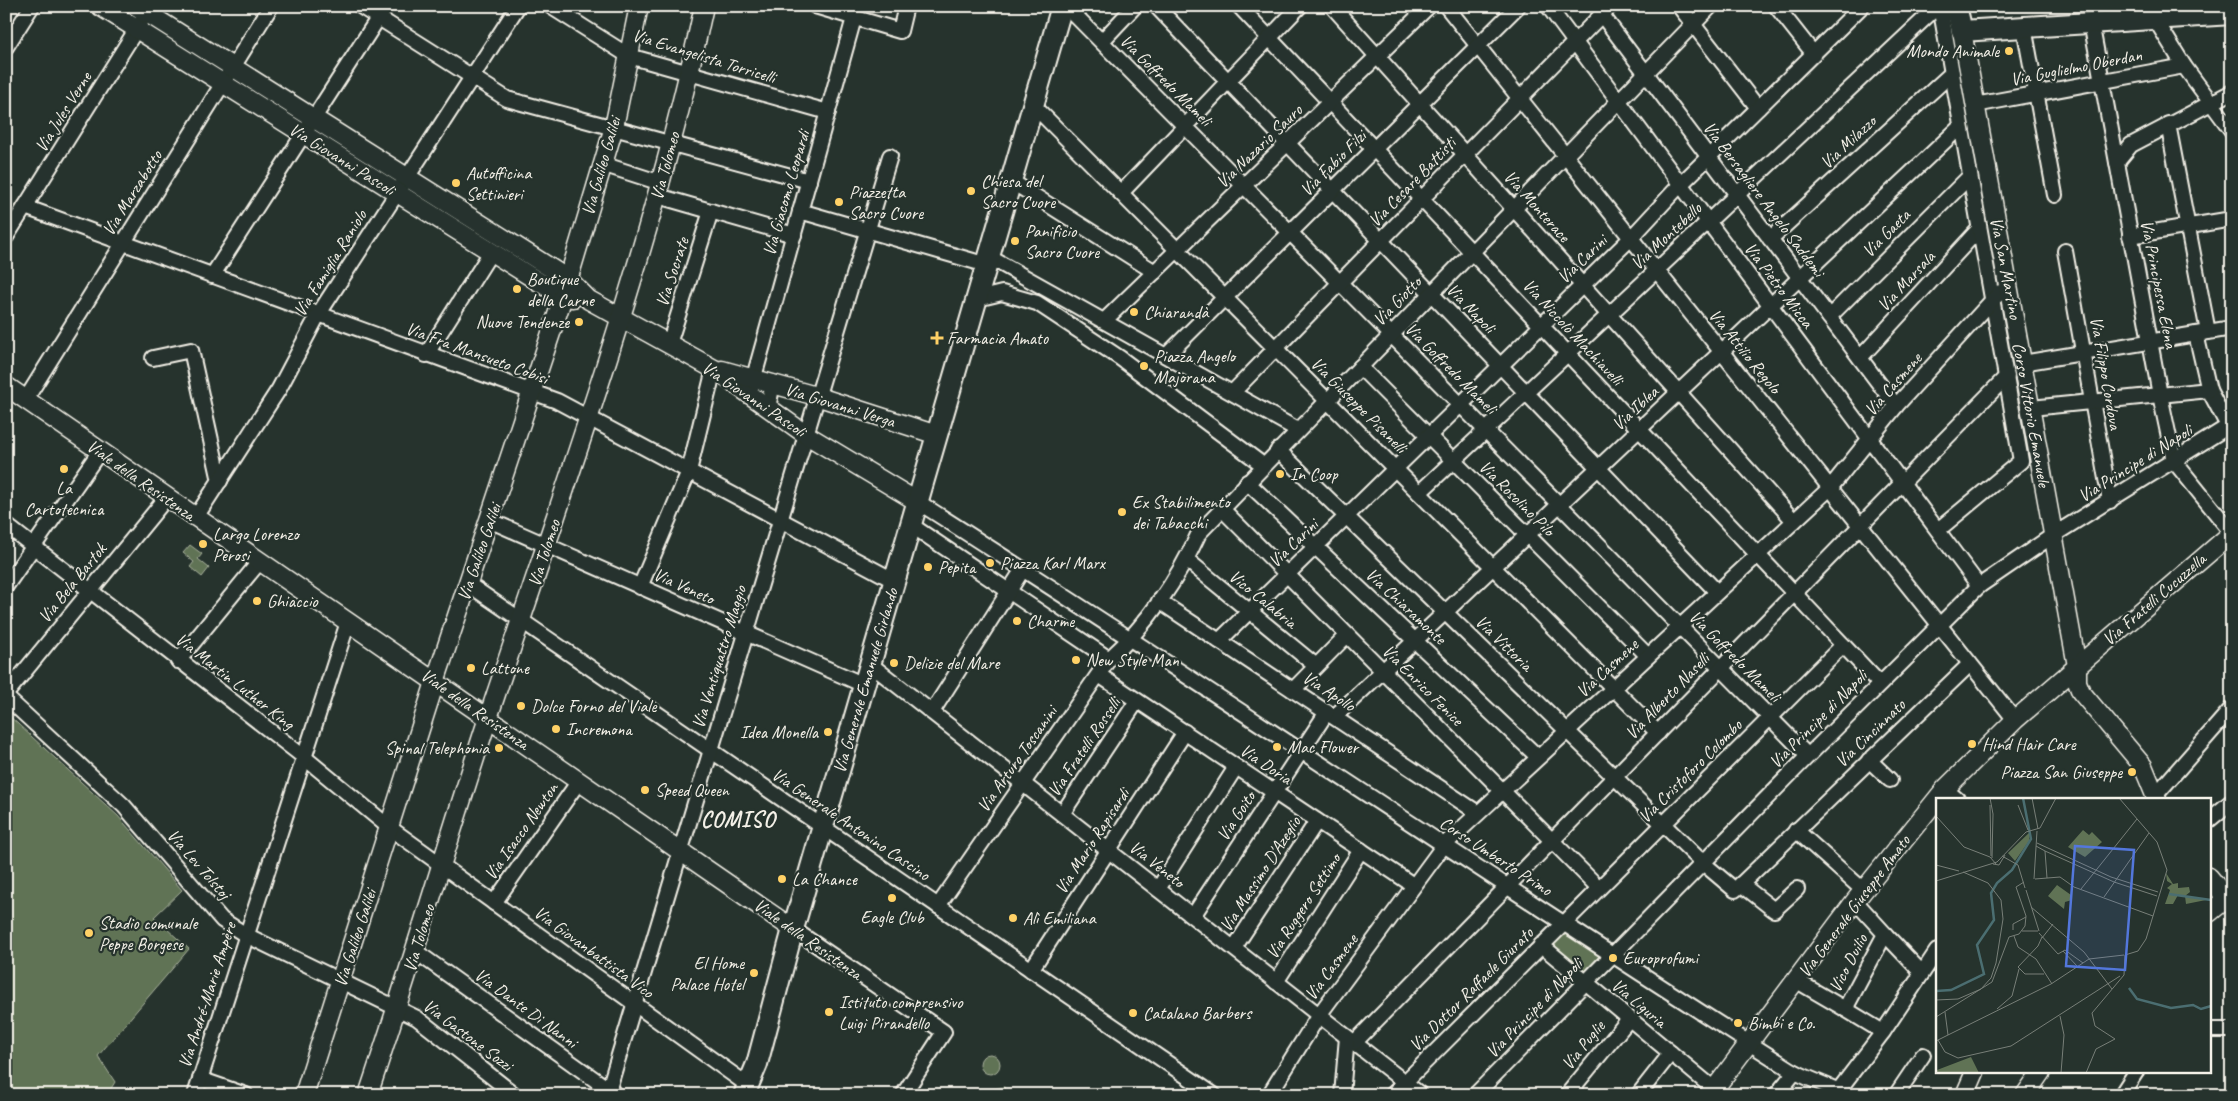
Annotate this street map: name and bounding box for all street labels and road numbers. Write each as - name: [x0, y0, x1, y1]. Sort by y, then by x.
- street label: Via Evangelista Torricelli: [630, 24, 781, 89]
- street label: Via Goffredo Mameli: [1115, 29, 1218, 132]
- street label: Via Guglielmo Oberdan: [2008, 43, 2144, 91]
- street label: Via Jules Verne: [30, 67, 97, 156]
- street label: Via Nazario Sauro: [1211, 98, 1308, 193]
- street label: Via Milazzo: [1815, 109, 1882, 173]
- street label: Via Galileo Galilei: [576, 112, 626, 218]
- street label: Via Bersagliere Angelo Saddemi: [1698, 117, 1831, 283]
- street label: Via Giovanni Pascoli: [285, 118, 401, 202]
- street label: Via Fabio Filzi: [1295, 123, 1373, 201]
- street label: Via Giacomo Leopardi: [758, 125, 815, 258]
- street label: Via Tolomeo: [645, 128, 685, 202]
- street label: Via Cesare Battisti: [1364, 131, 1462, 232]
- street label: Via Marzabotto: [97, 145, 168, 240]
- street label: Via Monterace: [1499, 166, 1576, 247]
- street label: Via Montebello: [1626, 196, 1707, 274]
- street label: Via Gaeta: [1857, 203, 1916, 262]
- street label: Via Famiglia Raniolo: [288, 204, 372, 320]
- street label: Via San Martino: [1985, 215, 2027, 322]
- street label: Via Principessa Elena: [2136, 218, 2183, 352]
- street label: Via Carini: [1552, 228, 1614, 288]
- street label: Via Socrate: [651, 234, 694, 309]
- street label: Via Pietro Micca: [1740, 238, 1819, 333]
- street label: Via Marsala: [1872, 245, 1941, 316]
- street label: Via Giotto: [1368, 270, 1427, 330]
- street label: Via Niccolò Machiavelli: [1518, 274, 1630, 392]
- street label: Via Napoli: [1442, 278, 1502, 339]
- street label: Via Attilio Regolo: [1704, 304, 1787, 399]
- street label: Via Filippo Cordova: [2085, 315, 2127, 433]
- street label: Via Fra Mansueto Cobisi: [403, 317, 554, 390]
- street label: Via Goffredo Mameli: [1400, 317, 1503, 420]
- street label: Corso Vittorio Emanuele: [2008, 341, 2056, 490]
- street label: Via Casmene: [1860, 347, 1927, 420]
- street label: Via Giuseppe Pisanelli: [1306, 352, 1414, 460]
- street label: Via Giovanni Pascoli: [698, 356, 812, 443]
- street label: Via Giovanni Verga: [782, 378, 899, 433]
- street label: Via Iblea: [1607, 380, 1664, 435]
- street label: Via Principe di Napoli: [2074, 418, 2198, 507]
- street label: Viale della Resistenza: [83, 435, 201, 526]
- street label: Via Rosolino Pilo: [1475, 456, 1561, 542]
- street label: Via Galileo Galilei: [452, 498, 507, 604]
- street label: Via Carini: [1263, 512, 1325, 572]
- street label: Via Tolomeo: [523, 515, 566, 589]
- street label: Via Bela Bartok: [33, 538, 112, 627]
- street label: Via Fratelli Cucuzzella: [2098, 547, 2212, 650]
- street label: Via Veneto: [650, 563, 719, 610]
- street label: Via Chiaramonte: [1361, 563, 1452, 650]
- street label: Vico Calabria: [1224, 565, 1303, 634]
- street label: Via Ventiquattro Maggio: [687, 581, 752, 731]
- street label: Via Generale Emanuele Girlando: [828, 584, 903, 776]
- street label: Via Goffredo Mameli: [1684, 605, 1787, 708]
- street label: Via Vittoria: [1471, 610, 1538, 677]
- street label: Via Martin Luther King: [171, 628, 300, 735]
- street label: Via Casmene: [1571, 633, 1643, 702]
- street label: Via Enrico Fenice: [1378, 640, 1469, 731]
- street label: Via Alberto Naselli: [1620, 646, 1716, 744]
- street label: Via Principe di Napoli: [1764, 663, 1874, 773]
- street label: Viale della Resistenza: [417, 664, 535, 755]
- street label: Via Apollo: [1299, 666, 1361, 717]
- street label: Via Fratelli Rosselli: [1043, 691, 1127, 801]
- street label: Via Cincinnato: [1830, 693, 1911, 772]
- street label: Via Arturo Toscanini: [972, 699, 1063, 816]
- street label: Via Cristoforo Colombo: [1633, 713, 1748, 828]
- street label: Via Doria: [1236, 739, 1298, 790]
- street label: Via Generale Antonino Cascino: [768, 763, 936, 886]
- street label: Via Isacco Newton: [479, 777, 563, 884]
- street label: Via Mario Rapisardi: [1050, 782, 1136, 898]
- street label: Via Goito: [1212, 786, 1261, 845]
- street label: Via Massimo D'Azeglio: [1215, 811, 1306, 936]
- street label: Corso Umberto Primo: [1436, 812, 1558, 901]
- street label: Via Lev Tolstoj: [163, 824, 237, 905]
- street label: Via Generale Giuseppe Amato: [1793, 829, 1916, 982]
- street label: Via Veneto: [1125, 836, 1190, 893]
- street label: Via Ruggero Settimo: [1261, 848, 1346, 963]
- street label: Via Galileo Galilei: [329, 884, 382, 990]
- street label: Viale della Resistenza: [750, 894, 868, 985]
- street label: Via Tolomeo: [398, 900, 440, 974]
- street label: Via Giovanbattista Vico: [530, 901, 660, 1004]
- street label: Via André-Marie Ampère: [173, 918, 241, 1071]
- street label: Via Dottor Raffaele Giurato: [1404, 921, 1539, 1056]
- street label: Via Casmene: [1300, 929, 1363, 1005]
- street label: Vico Duilio: [1824, 929, 1873, 996]
- street label: Via Principe di Napoli: [1481, 952, 1589, 1062]
- street label: Via Dante Di Nanni: [470, 963, 584, 1054]
- street label: Via Liguria: [1607, 974, 1672, 1033]
- street label: Via Gastone Sozzi: [419, 994, 519, 1077]
- street label: Via Puglie: [1557, 1015, 1610, 1074]

